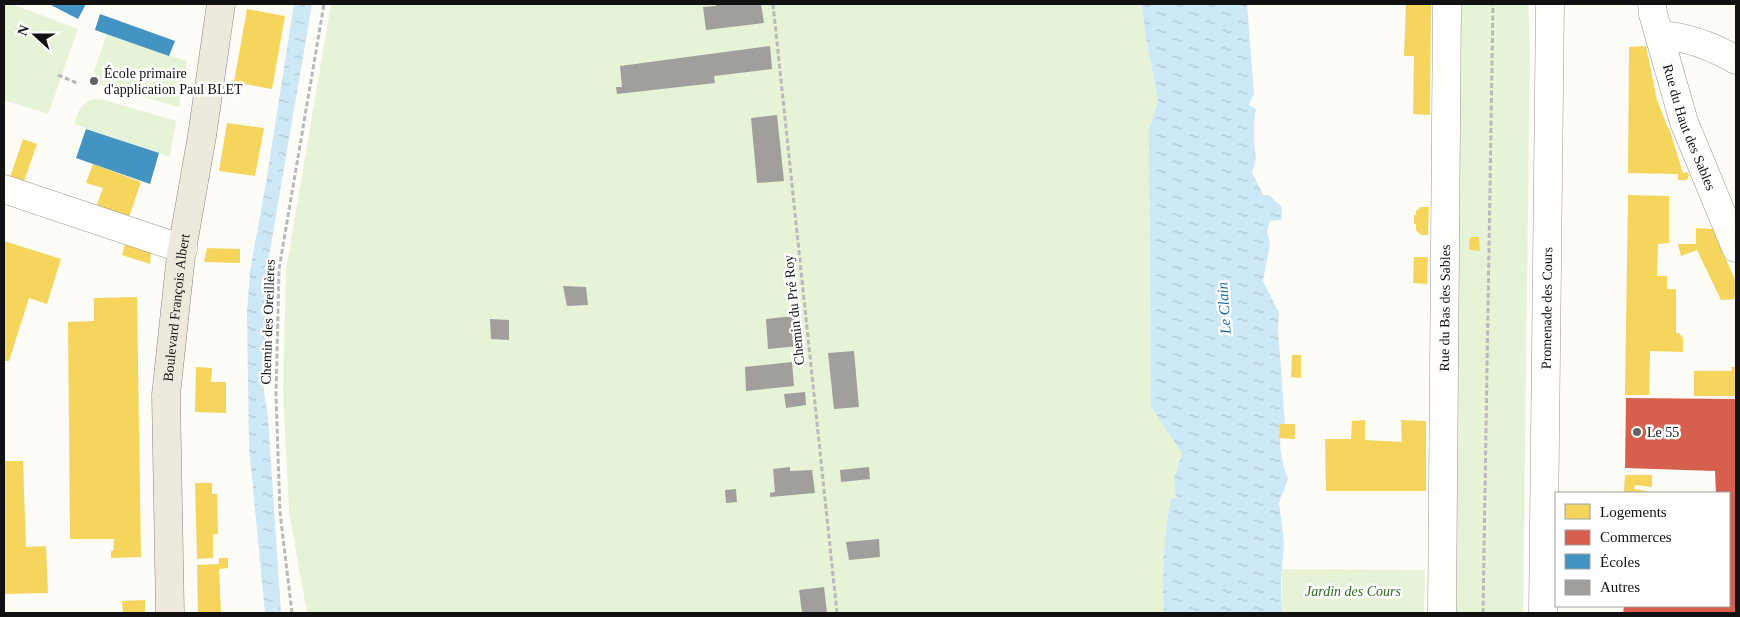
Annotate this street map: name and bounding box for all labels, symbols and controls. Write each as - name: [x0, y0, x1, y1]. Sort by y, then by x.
- north arrow: [10, 10, 60, 60]
- text: N: [15, 23, 32, 38]
- street label: Rue du Haut des Sables: [1660, 62, 1719, 192]
- place label: École primaire d'application Paul BLET: [104, 65, 243, 97]
- marker: École primaire d'application Paul BLET: [88, 75, 100, 87]
- street label: Boulevard François Albert: [160, 232, 192, 382]
- street label: Rue du Bas des Sables: [1436, 245, 1453, 371]
- street label: Promenade des Cours: [1538, 247, 1555, 369]
- street label: Chemin du Pré Roy: [781, 254, 807, 366]
- street label: Chemin des Oreillères: [258, 259, 278, 385]
- water label: Le Clain: [1214, 281, 1234, 336]
- place label: Le 55: [1647, 425, 1679, 440]
- marker: Le 55: [1631, 426, 1643, 438]
- legend: [1555, 492, 1730, 607]
- text: Logements: [1600, 504, 1667, 520]
- text: Commerces: [1600, 529, 1672, 545]
- text: Écoles: [1600, 554, 1640, 570]
- text: Autres: [1600, 579, 1640, 595]
- park label: Jardin des Cours: [1305, 584, 1402, 599]

